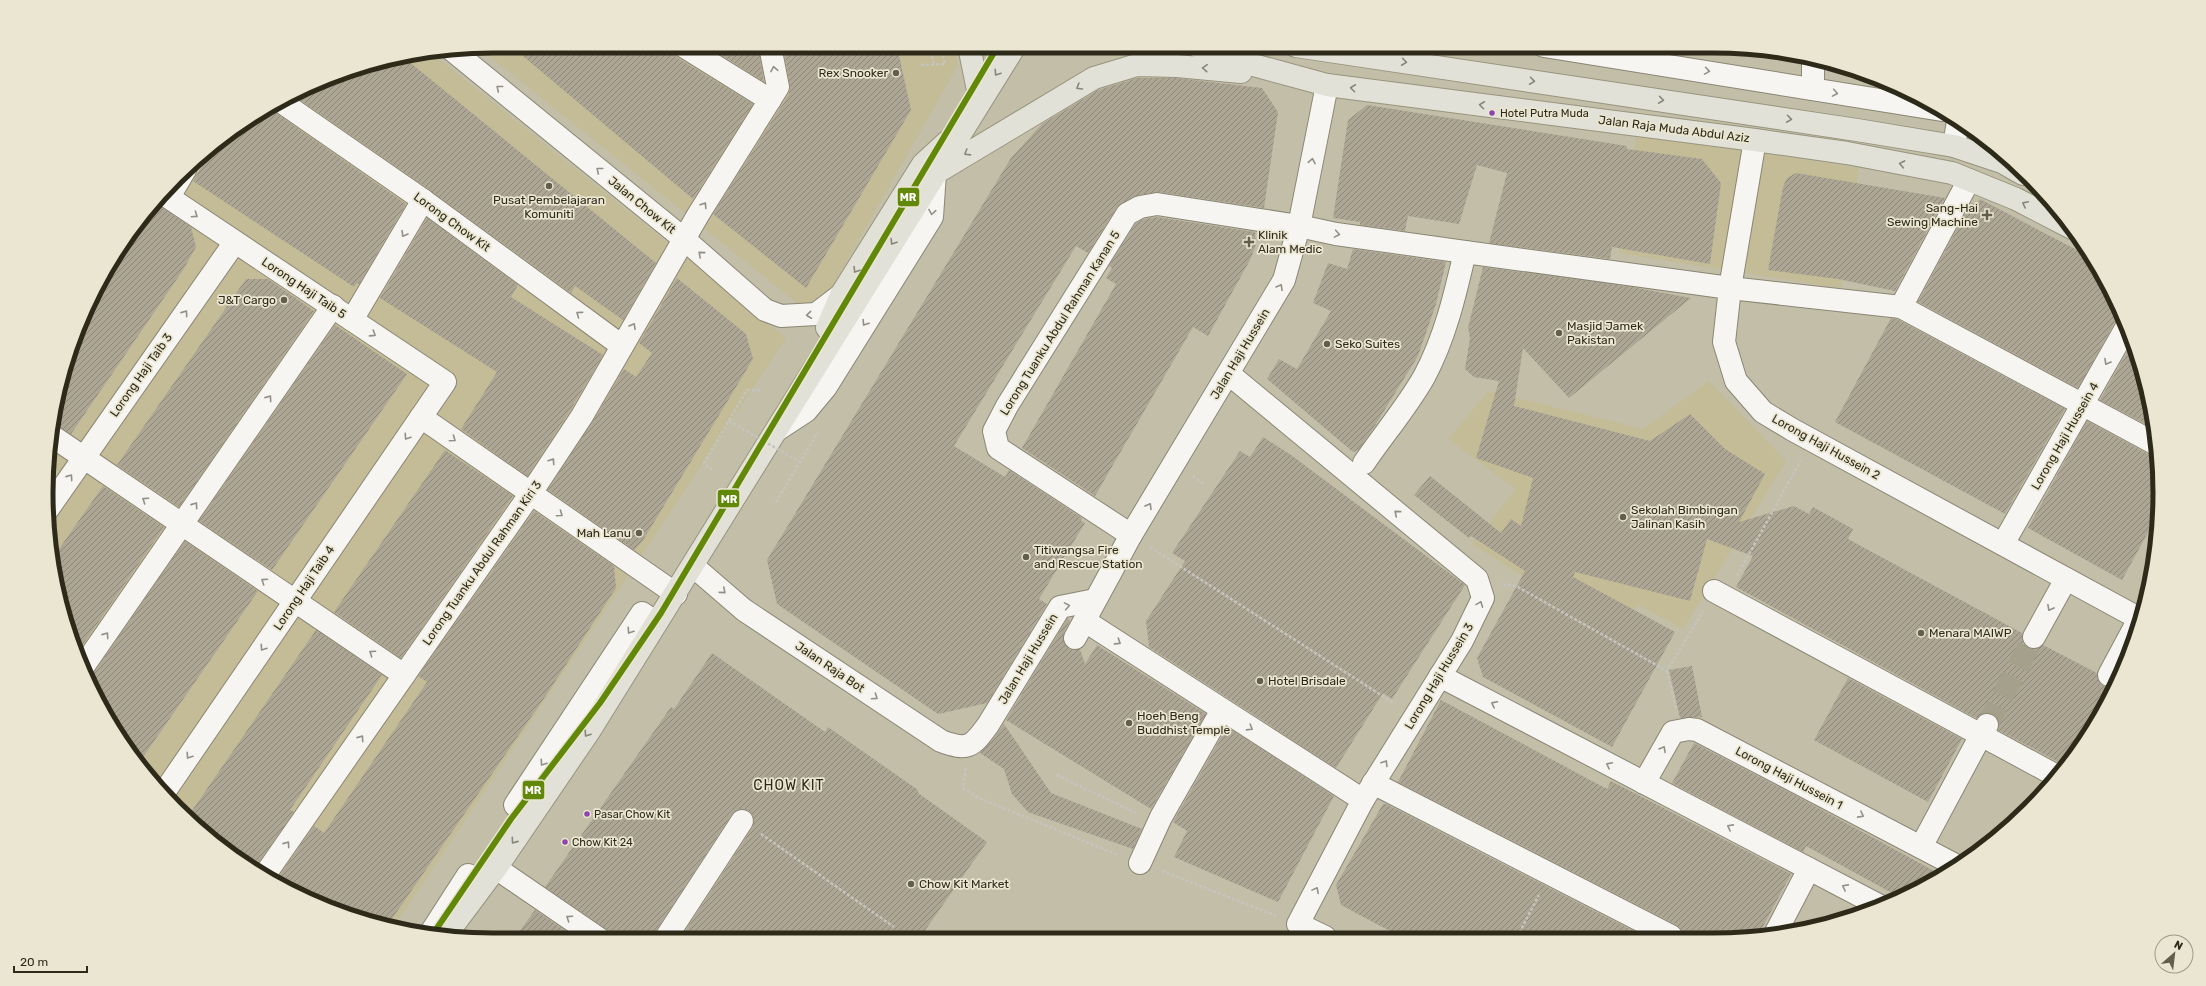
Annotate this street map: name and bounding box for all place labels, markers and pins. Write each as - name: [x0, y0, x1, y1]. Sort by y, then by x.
- place label: Rex Snooker: [819, 66, 888, 80]
- marker: Rex Snooker: [891, 68, 901, 78]
- place label: Hotel Putra Muda: [1500, 107, 1589, 120]
- marker: Hotel Putra Muda: [1487, 108, 1497, 118]
- marker: Pusat Pembelajaran Komuniti: [544, 181, 554, 191]
- place label: Pusat Pembelajaran Komuniti: [493, 193, 605, 221]
- place label: Sang-Hai Sewing Machine: [1887, 201, 1978, 229]
- marker: Sang-Hai Sewing Machine: [1981, 209, 1993, 221]
- place label: Klinik Alam Medic: [1258, 228, 1322, 256]
- marker: Klinik Alam Medic: [1243, 236, 1255, 248]
- place label: J&T Cargo: [218, 293, 276, 307]
- marker: J&T Cargo: [279, 295, 289, 305]
- place label: Masjid Jamek Pakistan: [1567, 319, 1644, 347]
- marker: Masjid Jamek Pakistan: [1554, 328, 1564, 338]
- place label: Seko Suites: [1335, 337, 1400, 351]
- marker: Seko Suites: [1322, 339, 1332, 349]
- place label: Sekolah Bimbingan Jalinan Kasih: [1631, 503, 1738, 531]
- marker: Sekolah Bimbingan Jalinan Kasih: [1618, 512, 1628, 522]
- place label: Mah Lanu: [577, 526, 631, 540]
- marker: Mah Lanu: [634, 528, 644, 538]
- place label: Titiwangsa Fire and Rescue Station: [1034, 543, 1143, 571]
- marker: Titiwangsa Fire and Rescue Station: [1021, 552, 1031, 562]
- place label: Menara MAIWP: [1929, 626, 2012, 640]
- marker: Menara MAIWP: [1916, 628, 1926, 638]
- place label: Hotel Brisdale: [1268, 674, 1346, 688]
- marker: Hotel Brisdale: [1255, 676, 1265, 686]
- place label: Hoeh Beng Buddhist Temple: [1137, 709, 1230, 737]
- marker: Hoeh Beng Buddhist Temple: [1124, 718, 1134, 728]
- place label: Pasar Chow Kit: [594, 808, 671, 821]
- marker: Pasar Chow Kit: [582, 809, 592, 819]
- place label: Chow Kit 24: [572, 836, 633, 849]
- marker: Chow Kit 24: [560, 837, 570, 847]
- place label: Chow Kit Market: [919, 877, 1009, 891]
- marker: Chow Kit Market: [906, 879, 916, 889]

